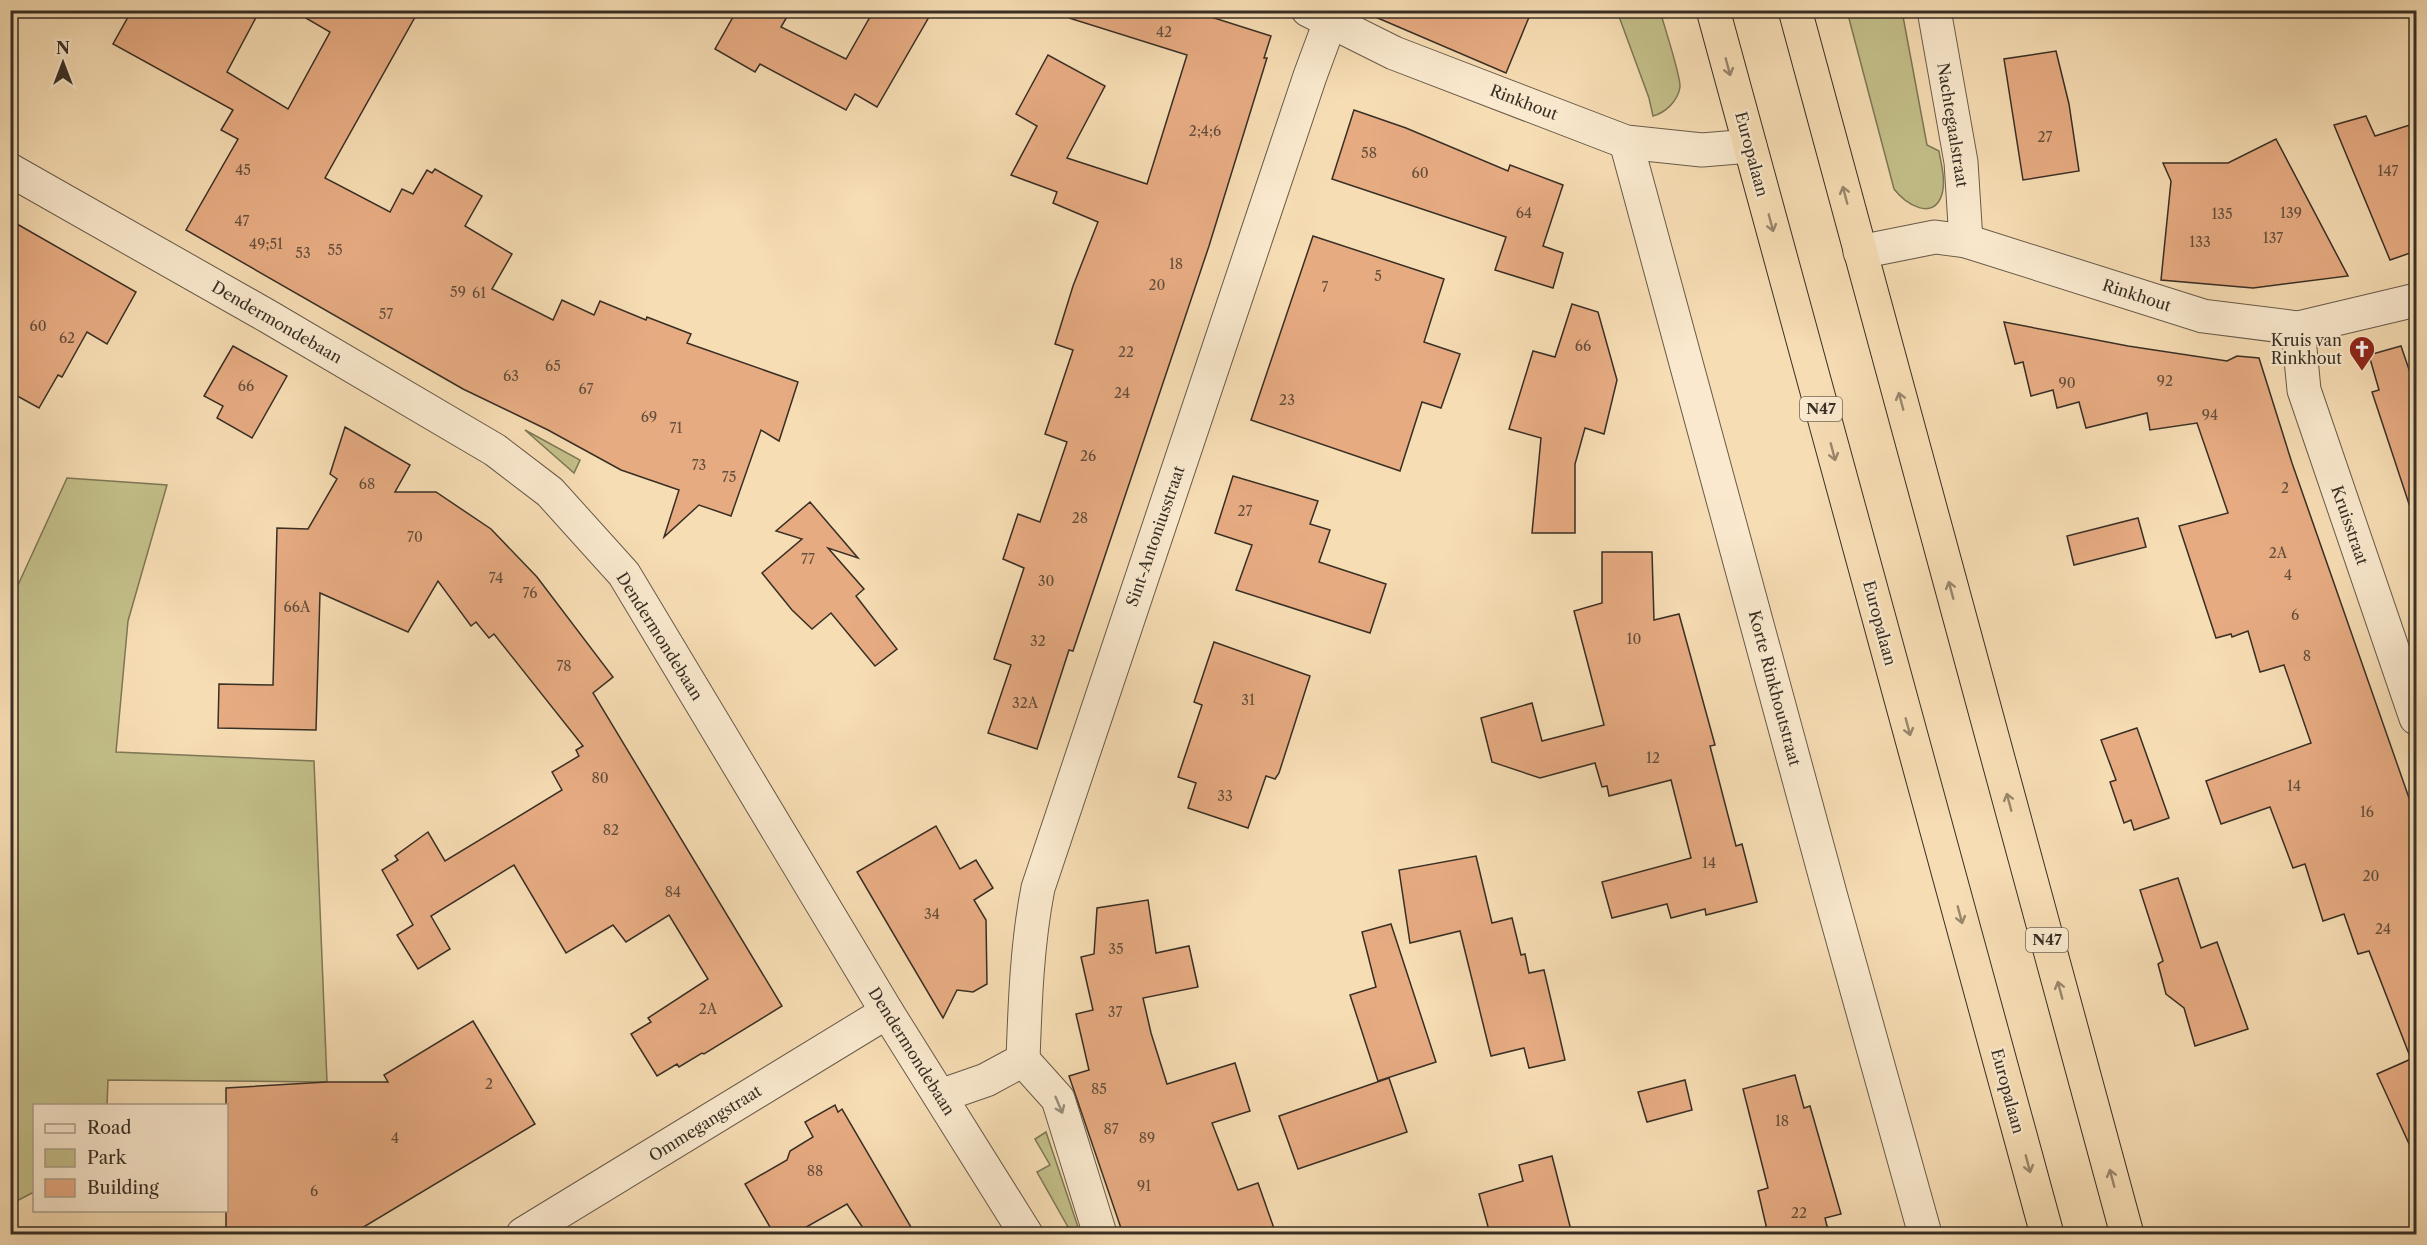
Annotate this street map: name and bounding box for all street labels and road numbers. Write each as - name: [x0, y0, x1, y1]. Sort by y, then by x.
- street label: Nachtegaalstraat: [1933, 61, 1973, 189]
- street label: Rinkhout: [1487, 80, 1561, 124]
- street label: Europalaan: [1731, 109, 1773, 199]
- street label: Rinkhout: [2100, 274, 2174, 316]
- street label: Dendermondebaan: [208, 276, 346, 368]
- road number: N47: [1800, 397, 1842, 421]
- street label: Sint-Antoniusstraat: [1121, 463, 1189, 609]
- street label: Kruisstraat: [2327, 483, 2373, 568]
- street label: Dendermondebaan: [612, 568, 708, 704]
- street label: Europalaan: [1859, 578, 1901, 668]
- street label: Korte Rinkhoutstraat: [1745, 608, 1805, 768]
- road number: N47: [2026, 928, 2068, 952]
- street label: Dendermondebaan: [864, 983, 960, 1119]
- street label: Europalaan: [1987, 1046, 2029, 1136]
- street label: Ommegangstraat: [645, 1080, 765, 1166]

